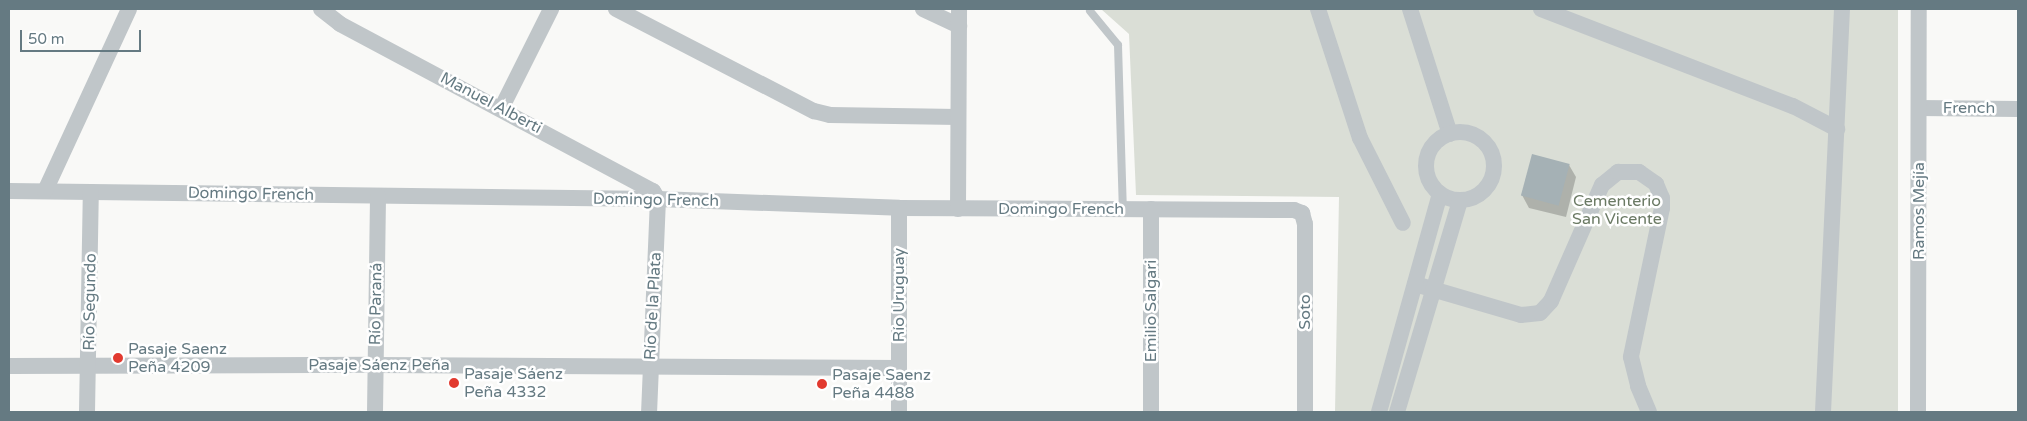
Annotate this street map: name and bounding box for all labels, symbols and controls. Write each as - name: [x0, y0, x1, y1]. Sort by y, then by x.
- scale bar: [22, 20, 144, 52]
- text: 50 m: [28, 30, 65, 48]
- street label: Manuel Alberti: [437, 68, 545, 138]
- street label: French: [1943, 98, 1995, 118]
- street label: Ramos Mejía: [1909, 162, 1929, 260]
- street label: Domingo French: [188, 183, 314, 205]
- street label: Domingo French: [593, 189, 719, 211]
- park label: Cementerio San Vicente: [1572, 191, 1662, 229]
- street label: Domingo French: [998, 199, 1124, 219]
- street label: Río Uruguay: [889, 248, 909, 342]
- street label: Río de la Plata: [641, 251, 665, 361]
- street label: Río Segundo: [80, 253, 100, 351]
- street label: Emilio Salgari: [1141, 260, 1161, 362]
- street label: Río Paraná: [366, 263, 386, 345]
- street label: Soto: [1295, 294, 1315, 330]
- place label: Pasaje Saenz Peña 4209: [128, 339, 227, 377]
- marker: Pasaje Saenz Peña 4209: [112, 352, 124, 364]
- street label: Pasaje Sáenz Peña: [308, 355, 450, 375]
- place label: Pasaje Sáenz Peña 4332: [464, 364, 563, 402]
- place label: Pasaje Saenz Peña 4488: [832, 365, 931, 403]
- marker: Pasaje Sáenz Peña 4332: [448, 377, 460, 389]
- marker: Pasaje Saenz Peña 4488: [816, 378, 828, 390]

